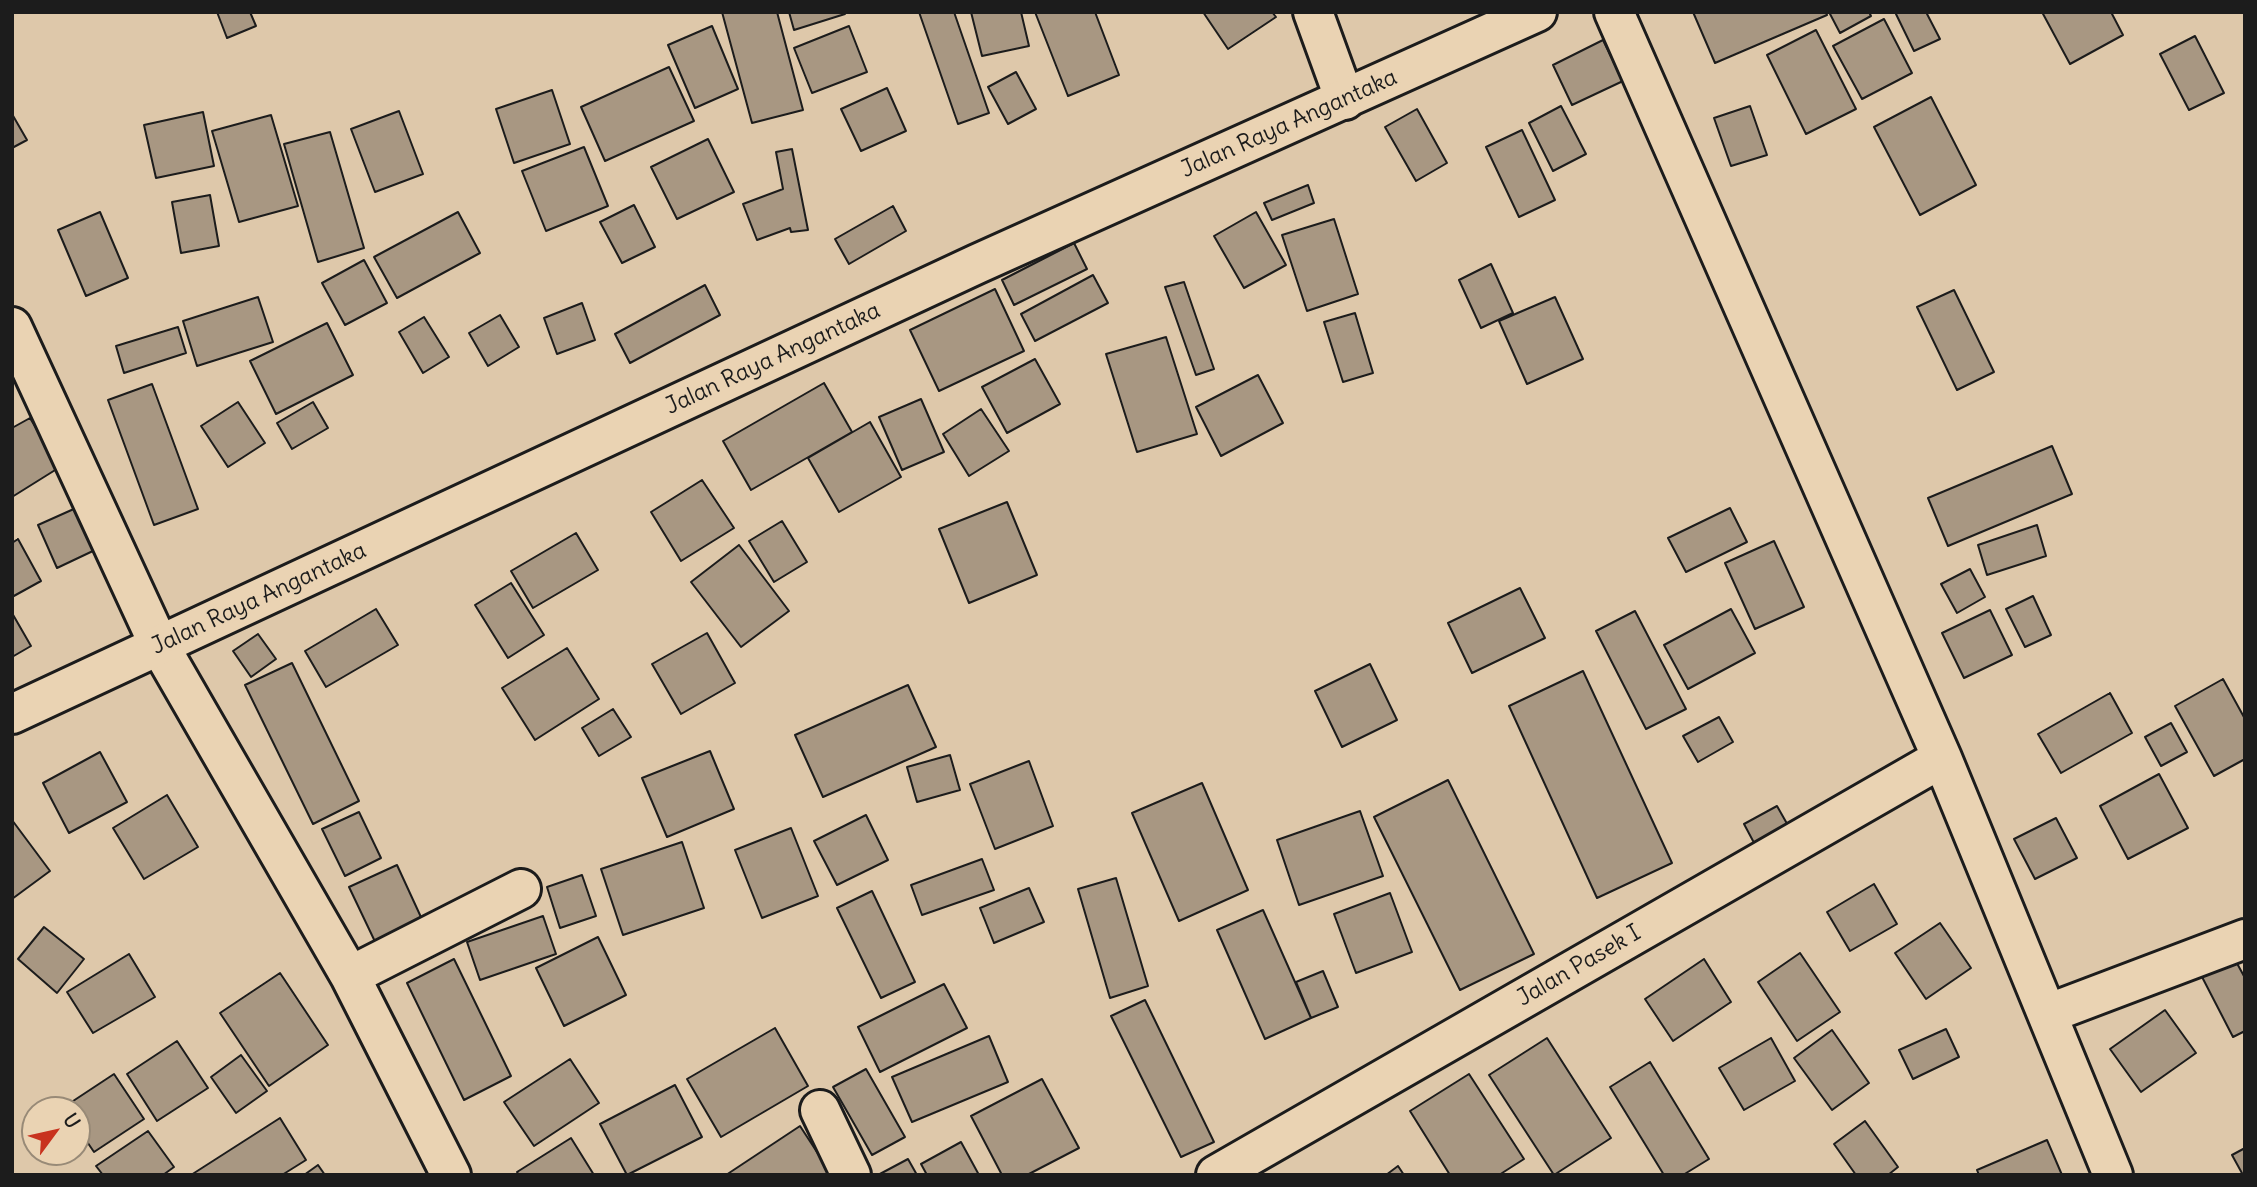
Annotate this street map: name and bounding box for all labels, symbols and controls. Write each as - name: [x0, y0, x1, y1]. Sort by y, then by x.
- street label: Jalan Raya Angantaka: [1177, 64, 1401, 184]
- street label: Jalan Raya Angantaka: [661, 297, 885, 421]
- street label: Jalan Raya Angantaka: [147, 537, 371, 661]
- street label: Jalan Pasek I: [1512, 919, 1646, 1013]
- north arrow: [21, 1096, 91, 1166]
- text: U: [58, 1109, 86, 1133]

